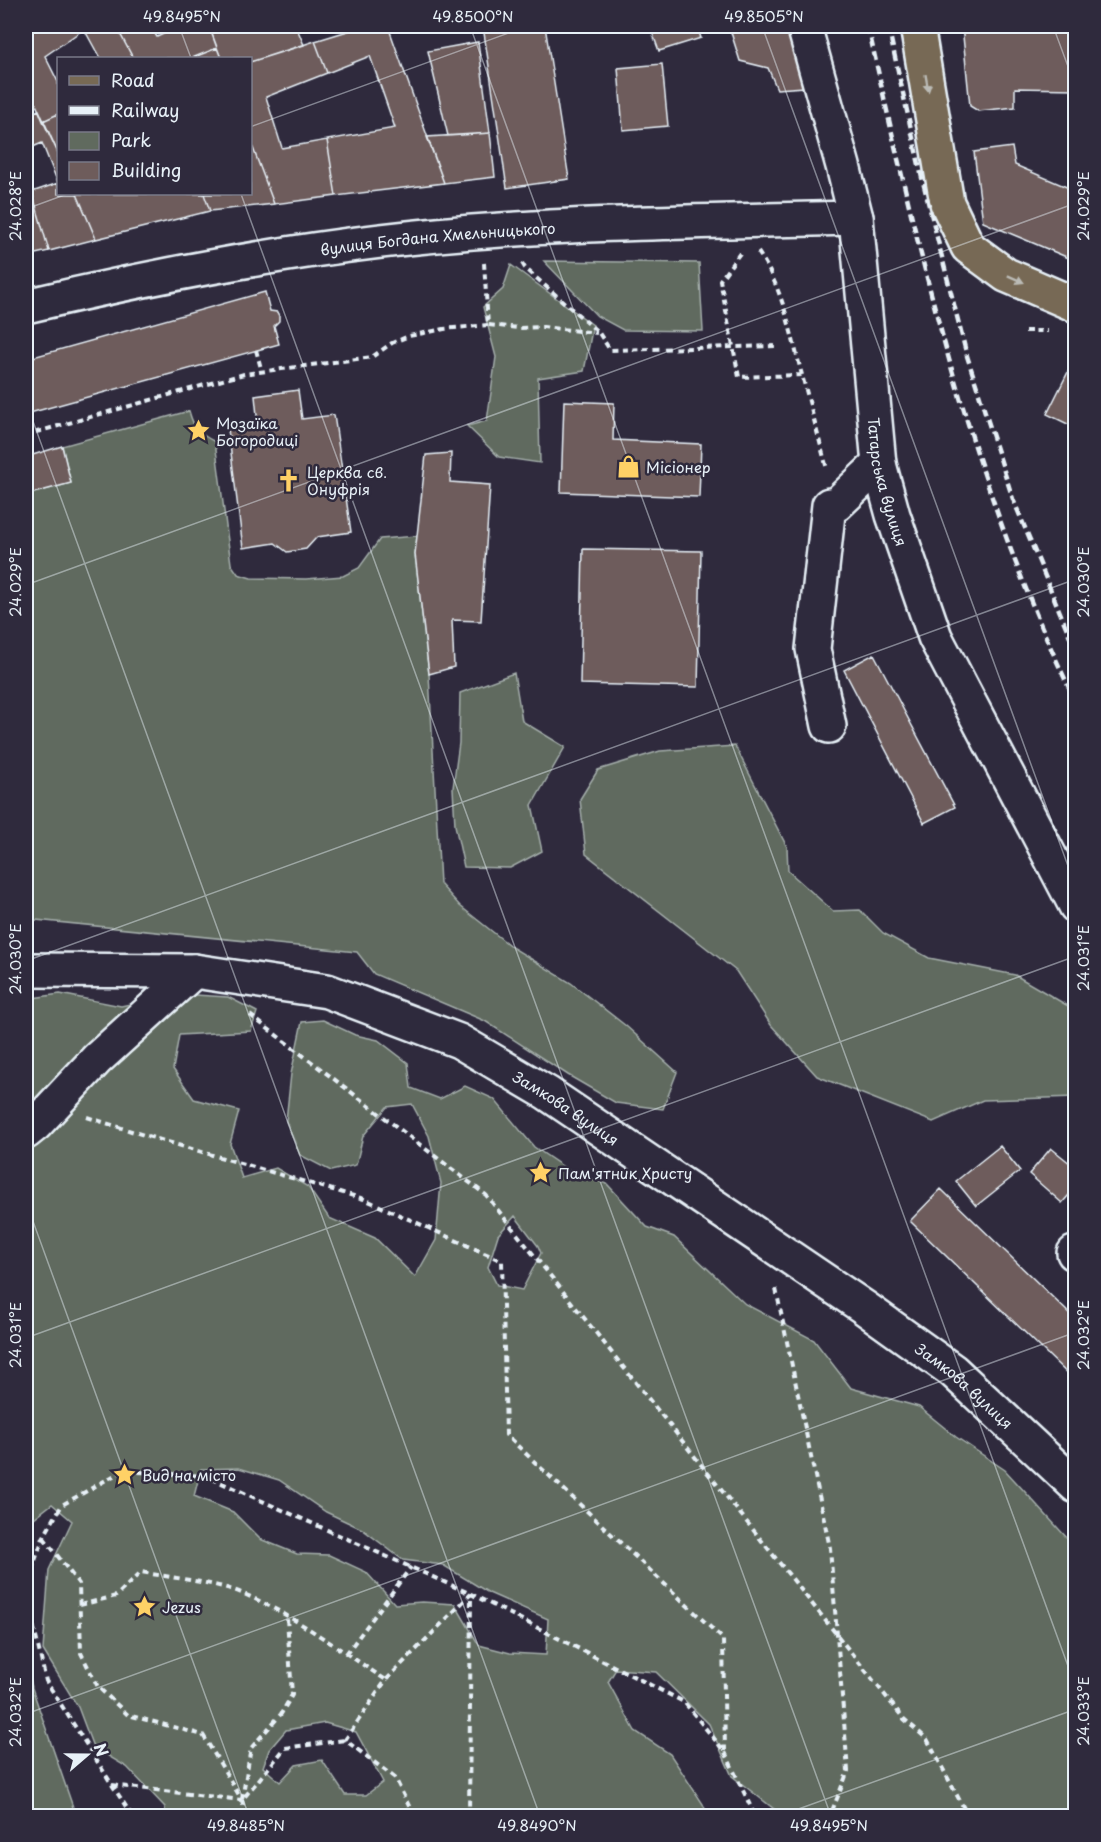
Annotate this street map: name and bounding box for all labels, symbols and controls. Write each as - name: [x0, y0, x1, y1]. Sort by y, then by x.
- text: 49.8495°N: [143, 4, 221, 27]
- text: 49.8500°N: [432, 4, 514, 27]
- text: 49.8505°N: [724, 4, 804, 27]
- legend: [57, 57, 252, 195]
- text: Road: [111, 66, 155, 93]
- one-way arrow: [922, 74, 931, 93]
- text: Railway: [111, 96, 179, 123]
- text: Park: [111, 126, 151, 153]
- text: Building: [111, 156, 181, 183]
- text: 24.028°E: [3, 171, 26, 241]
- text: 24.029°E: [1071, 171, 1094, 241]
- street label: вулиця Богдана Хмельницького: [319, 215, 556, 260]
- one-way arrow: [1008, 275, 1025, 284]
- place label: Мозаїка Богородиці: [216, 411, 298, 451]
- street label: Татарська вулиця: [863, 416, 914, 549]
- place icon: Мозаїка Богородиці: [185, 418, 211, 444]
- shop icon: Місіонер: [615, 453, 641, 479]
- place label: Місіонер: [646, 455, 711, 478]
- place label: Церква св. Онуфрія: [307, 460, 387, 500]
- church icon: Церква св. Онуфрія: [276, 467, 302, 493]
- text: 24.030°E: [1071, 546, 1094, 618]
- text: 24.029°E: [3, 547, 26, 617]
- text: 24.030°E: [3, 923, 26, 995]
- text: 24.031°E: [1071, 925, 1094, 991]
- street label: Замкова вулиця: [508, 1064, 624, 1150]
- place icon: Пам'ятник Христу: [527, 1159, 553, 1185]
- place label: Пам'ятник Христу: [558, 1161, 692, 1184]
- text: 24.032°E: [1071, 1300, 1094, 1370]
- text: 24.031°E: [3, 1302, 26, 1368]
- street label: Замкова вулиця: [910, 1336, 1019, 1434]
- place icon: Вид на місто: [111, 1461, 137, 1487]
- place label: Вид на місто: [142, 1463, 236, 1486]
- place icon: Jezus: [131, 1593, 157, 1619]
- place label: Jezus: [162, 1595, 201, 1618]
- text: 24.033°E: [1071, 1676, 1094, 1746]
- text: 24.032°E: [3, 1677, 26, 1747]
- north arrow: [57, 1725, 117, 1785]
- text: N: [89, 1739, 115, 1760]
- text: 49.8485°N: [207, 1813, 285, 1836]
- text: 49.8490°N: [497, 1813, 577, 1836]
- text: 49.8495°N: [790, 1813, 868, 1836]

